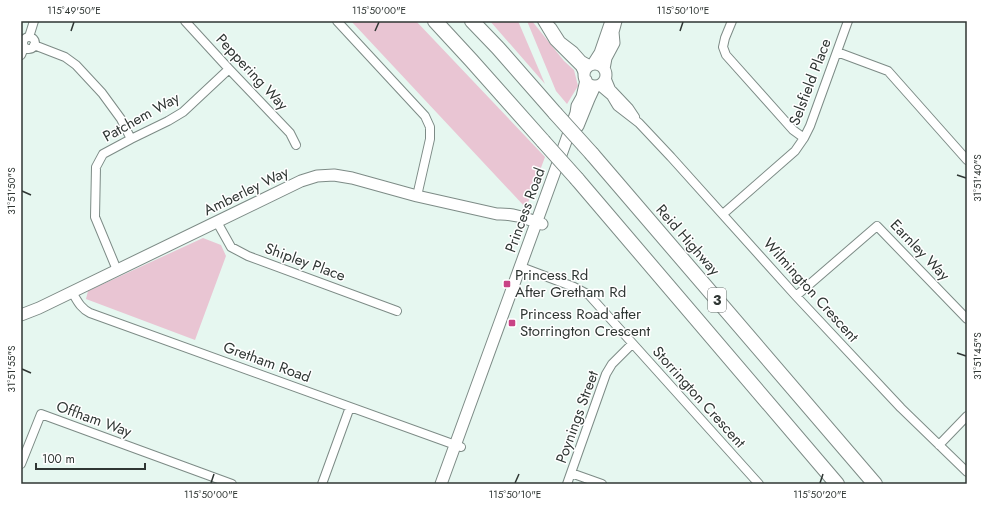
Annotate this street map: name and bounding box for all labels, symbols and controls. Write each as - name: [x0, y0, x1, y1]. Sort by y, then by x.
- text: 115°49'50"E: [47, 3, 101, 18]
- text: 115°50'00"E: [352, 3, 406, 18]
- text: 115°50'10"E: [657, 3, 709, 18]
- street label: Peppering Way: [211, 29, 294, 115]
- street label: Selsfield Place: [783, 35, 837, 129]
- street label: Patchem Way: [99, 87, 184, 147]
- text: 31°51'40"S: [970, 154, 985, 202]
- street label: Amberley Way: [200, 161, 293, 221]
- street label: Princess Road: [499, 165, 551, 255]
- text: 31°51'50"S: [4, 167, 19, 215]
- street label: Reid Highway: [651, 200, 725, 281]
- street label: Earnley Way: [885, 214, 955, 286]
- street label: Wilmington Crescent: [758, 233, 864, 347]
- street label: Shipley Place: [262, 237, 349, 287]
- place label: Princess Rd After Gretham Rd: [515, 264, 626, 303]
- marker: Princess Rd After Gretham Rd: [502, 279, 512, 289]
- road number: 3: [708, 288, 726, 312]
- place label: Princess Road after Storrington Crescent: [520, 303, 651, 342]
- marker: Princess Road after Storrington Crescent: [507, 318, 517, 328]
- text: 31°51'45"S: [970, 332, 985, 380]
- street label: Gretham Road: [220, 336, 314, 388]
- street label: Storrington Crescent: [647, 341, 751, 453]
- text: 31°51'55"S: [4, 345, 19, 393]
- street label: Poynings Street: [550, 367, 604, 466]
- street label: Offham Way: [53, 395, 135, 443]
- scale bar: [36, 445, 145, 471]
- text: 100 m: [42, 450, 75, 468]
- text: 115°50'00"E: [184, 487, 238, 502]
- text: 115°50'10"E: [489, 487, 541, 502]
- text: 115°50'20"E: [793, 487, 847, 502]

